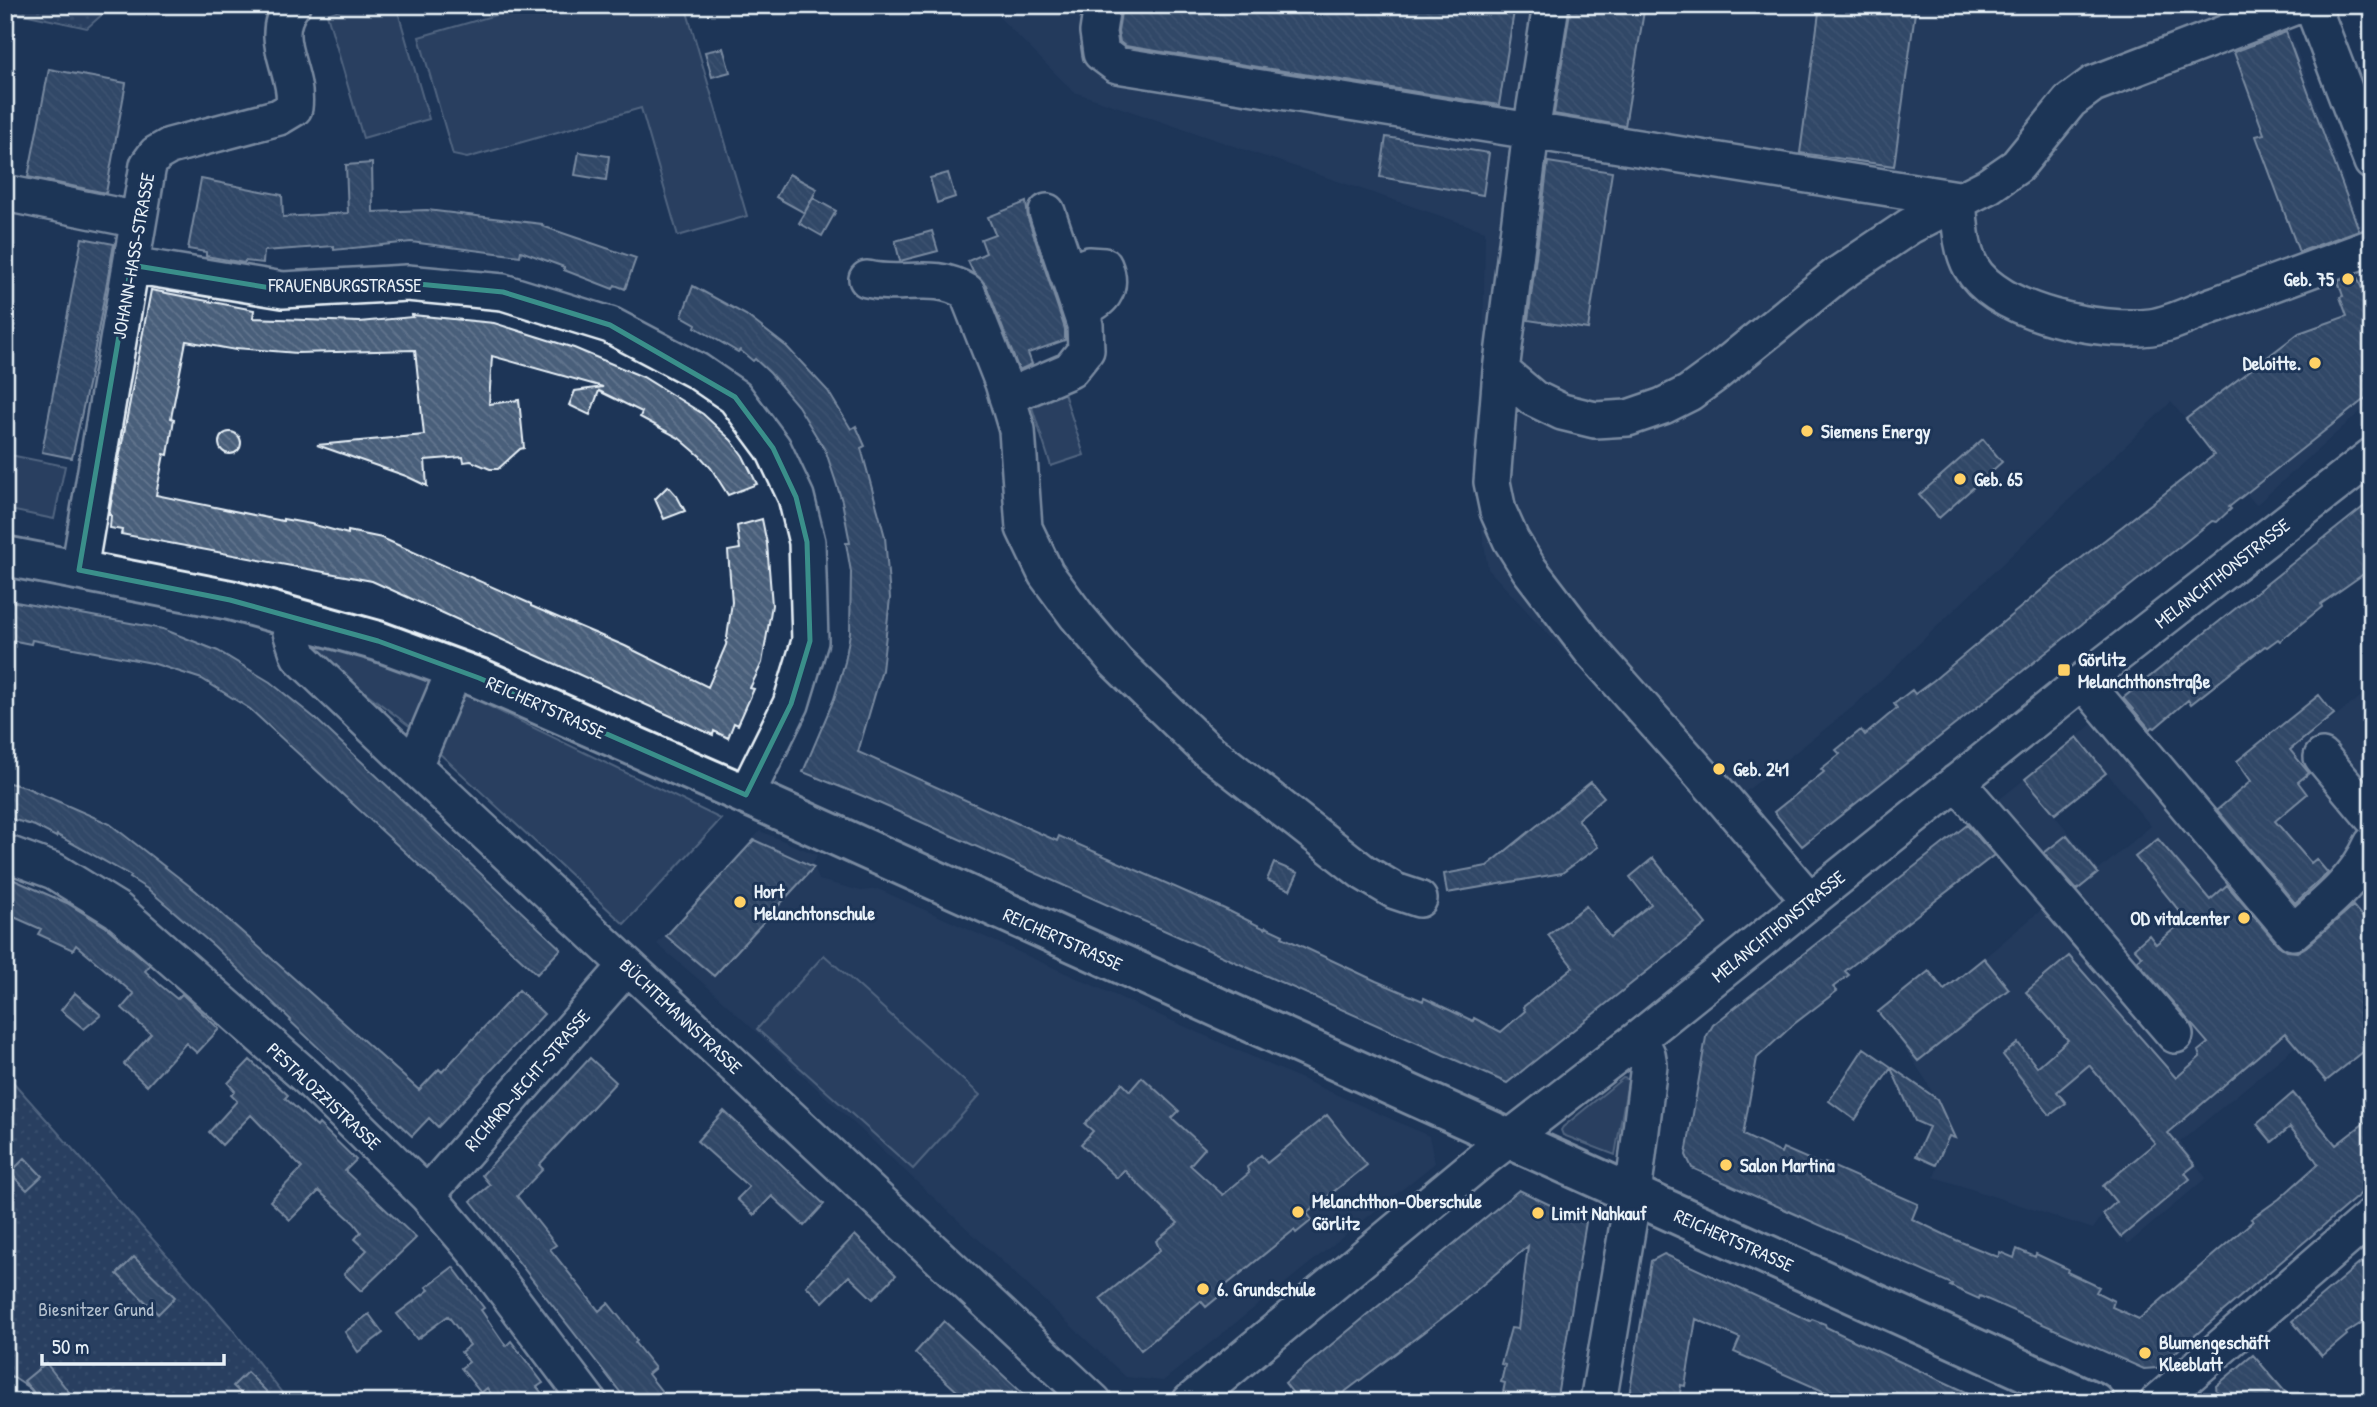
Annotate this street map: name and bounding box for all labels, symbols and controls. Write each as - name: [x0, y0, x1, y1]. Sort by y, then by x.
- street label: JOHANN-HASS-STRASSE: [106, 170, 161, 341]
- place label: Geb. 75: [2284, 266, 2335, 292]
- marker: Geb. 75: [2340, 271, 2356, 287]
- street label: FRAUENBURGSTRASSE: [267, 272, 422, 298]
- place label: Deloitte.: [2243, 350, 2301, 376]
- marker: Deloitte.: [2307, 355, 2323, 371]
- place label: Siemens Energy: [1821, 418, 1931, 445]
- marker: Siemens Energy: [1799, 423, 1815, 439]
- place label: Geb. 65: [1974, 466, 2024, 492]
- marker: Geb. 65: [1952, 471, 1968, 487]
- street label: MELANCHTHONSTRASSE: [2149, 512, 2296, 634]
- place label: Görlitz Melanchthonstraße: [2078, 646, 2211, 695]
- marker: Görlitz Melanchthonstraße: [2056, 662, 2072, 678]
- street label: REICHERTSTRASSE: [482, 669, 610, 745]
- place label: Geb. 241: [1733, 756, 1789, 782]
- marker: Geb. 241: [1711, 761, 1727, 777]
- street label: MELANCHTHONSTRASSE: [1706, 864, 1851, 988]
- place label: Hort Melanchtonschule: [754, 878, 875, 926]
- marker: Hort Melanchtonschule: [732, 894, 748, 910]
- street label: REICHERTSTRASSE: [999, 901, 1127, 977]
- place label: OD vitalcenter: [2130, 905, 2231, 931]
- marker: OD vitalcenter: [2236, 910, 2252, 926]
- street label: BÜCHTEMANNSTRASSE: [614, 952, 748, 1080]
- street label: RICHARD-JECHT-STRASSE: [458, 1003, 596, 1156]
- street label: PESTALOZZISTRASSE: [261, 1036, 387, 1156]
- place label: Salon Martina: [1740, 1152, 1835, 1178]
- marker: Salon Martina: [1718, 1157, 1734, 1173]
- place label: Melanchthon-Oberschule Görlitz: [1312, 1188, 1482, 1236]
- place label: Limit Nahkauf: [1552, 1200, 1648, 1226]
- street label: REICHERTSTRASSE: [1670, 1202, 1798, 1278]
- marker: Melanchthon-Oberschule Görlitz: [1290, 1204, 1306, 1220]
- marker: Limit Nahkauf: [1530, 1205, 1546, 1221]
- place label: 6. Grundschule: [1217, 1276, 1316, 1302]
- marker: 6. Grundschule: [1195, 1281, 1211, 1297]
- park label: Biesnitzer Grund: [38, 1296, 154, 1322]
- scale bar: [42, 1323, 224, 1367]
- place label: Blumengeschäft Kleeblatt: [2159, 1329, 2271, 1377]
- text: 50 m: [52, 1332, 89, 1361]
- marker: Blumengeschäft Kleeblatt: [2137, 1345, 2153, 1361]

